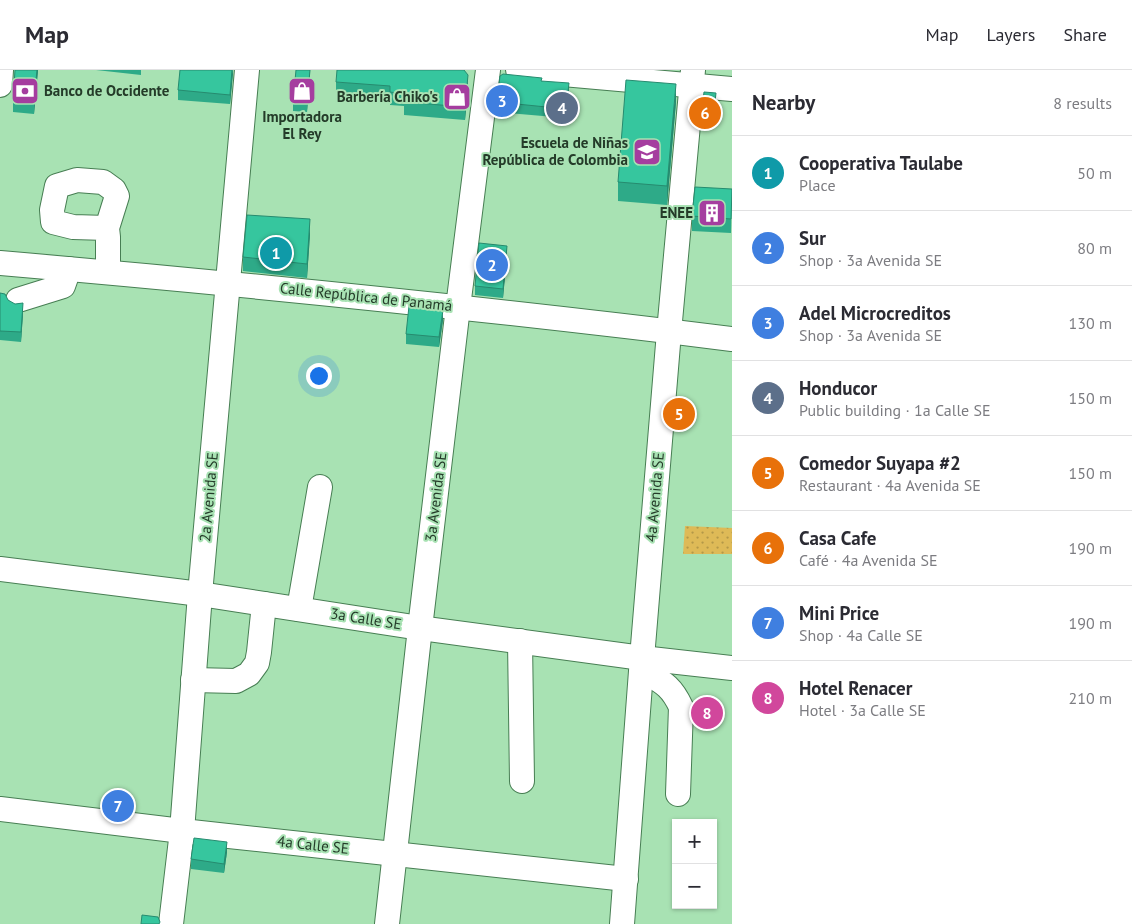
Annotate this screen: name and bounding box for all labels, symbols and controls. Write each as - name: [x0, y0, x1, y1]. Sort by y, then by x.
- text: Map: [25, 19, 69, 50]
- text: Map: [926, 23, 958, 46]
- text: Layers: [986, 23, 1035, 46]
- text: Share: [1063, 23, 1107, 46]
- bank icon: Banco de Occidente: [10, 76, 40, 106]
- shop icon: Importadora El Rey: [287, 76, 317, 106]
- place label: Banco de Occidente: [44, 81, 170, 100]
- shop icon: Barbería Chiko's: [442, 82, 472, 112]
- pin: 3: [486, 82, 518, 120]
- place label: Barbería Chiko's: [337, 87, 438, 106]
- pin: 4: [546, 89, 578, 127]
- text: Nearby: [752, 89, 815, 116]
- text: 8 results: [1053, 93, 1112, 113]
- pin: 6: [689, 94, 721, 132]
- place label: Importadora El Rey: [262, 107, 342, 143]
- place label: Escuela de Niñas República de Colombia: [482, 133, 628, 169]
- school or university icon: Escuela de Niñas República de Colombia: [632, 137, 662, 167]
- text: Cooperativa Taulabe: [799, 151, 963, 175]
- text: 1: [763, 163, 773, 183]
- text: 50 m: [1077, 163, 1112, 183]
- text: Place: [799, 175, 836, 195]
- building icon: ENEE: [697, 198, 727, 228]
- place label: ENEE: [660, 203, 693, 222]
- text: Sur: [799, 226, 826, 250]
- pin: 1: [260, 234, 292, 272]
- text: 2: [763, 238, 773, 258]
- text: 80 m: [1077, 238, 1112, 258]
- pin: 2: [476, 246, 508, 284]
- text: Shop · 3a Avenida SE: [799, 250, 942, 270]
- street label: Calle República de Panamá: [279, 278, 453, 315]
- text: Adel Microcreditos: [799, 301, 951, 325]
- text: 3: [763, 313, 773, 333]
- text: 130 m: [1069, 313, 1112, 333]
- text: Shop · 3a Avenida SE: [799, 325, 942, 345]
- your location: [306, 363, 332, 389]
- text: Honducor: [799, 376, 877, 400]
- text: 4: [763, 388, 773, 408]
- text: 150 m: [1069, 388, 1112, 408]
- pin: 5: [663, 395, 695, 433]
- text: Public building · 1a Calle SE: [799, 400, 991, 420]
- street label: 2a Avenida SE: [195, 451, 222, 543]
- street label: 3a Avenida SE: [421, 451, 450, 543]
- street label: 4a Avenida SE: [641, 451, 668, 543]
- text: Comedor Suyapa #2: [799, 451, 961, 475]
- text: 5: [763, 463, 773, 483]
- text: 150 m: [1069, 463, 1112, 483]
- text: Restaurant · 4a Avenida SE: [799, 475, 981, 495]
- text: Casa Cafe: [799, 526, 876, 550]
- text: 6: [763, 538, 773, 558]
- text: 190 m: [1069, 538, 1112, 558]
- text: Café · 4a Avenida SE: [799, 550, 937, 570]
- text: Mini Price: [799, 601, 879, 625]
- street label: 3a Calle SE: [329, 604, 403, 634]
- text: 7: [763, 613, 773, 633]
- text: 190 m: [1069, 613, 1112, 633]
- text: Shop · 4a Calle SE: [799, 625, 923, 645]
- text: Hotel Renacer: [799, 676, 912, 700]
- text: 8: [763, 688, 773, 708]
- text: 210 m: [1069, 688, 1112, 708]
- pin: 8: [691, 694, 723, 732]
- text: Hotel · 3a Calle SE: [799, 700, 926, 720]
- pin: 7: [102, 787, 134, 825]
- map controls: [672, 819, 717, 909]
- button: +: [672, 819, 717, 864]
- street label: 4a Calle SE: [276, 831, 350, 858]
- button: −: [672, 864, 717, 909]

